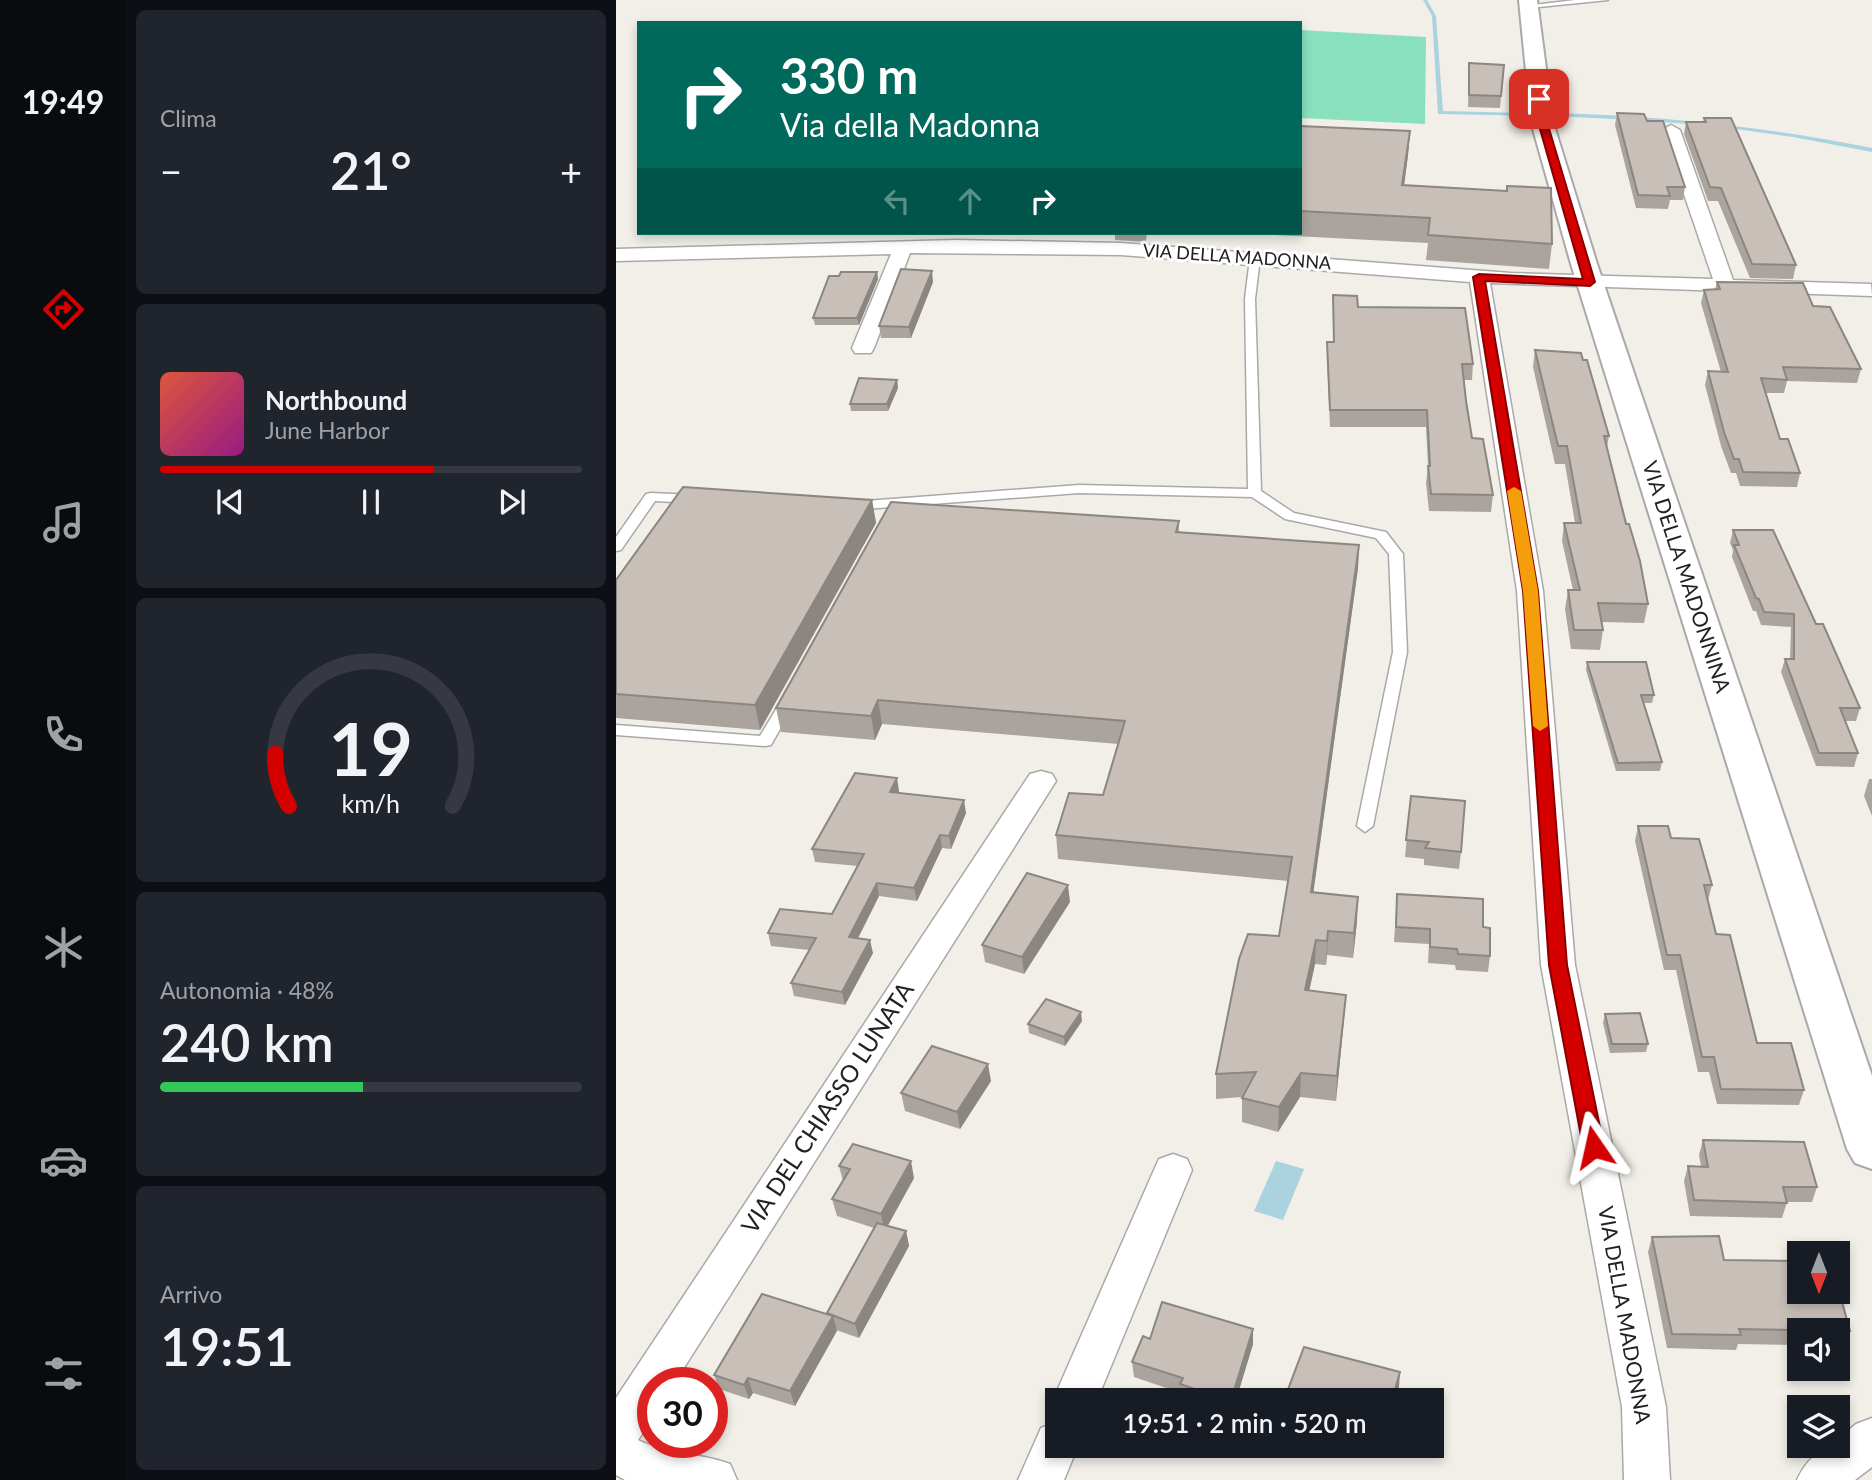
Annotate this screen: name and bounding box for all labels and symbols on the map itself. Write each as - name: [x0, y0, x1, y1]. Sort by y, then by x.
- pin: [1509, 69, 1569, 129]
- street label: VIA DELLA MADONNA: [1142, 238, 1333, 274]
- street label: VIA DELLA MADONNINA: [1638, 457, 1737, 696]
- street label: VIA DEL CHIASSO LUNATA: [734, 975, 919, 1238]
- position arrow: [1557, 1110, 1631, 1184]
- street label: VIA DELLA MADONNA: [1594, 1204, 1657, 1426]
- north arrow: [1787, 1241, 1850, 1304]
- speed limit sign: 30: [637, 1367, 728, 1458]

